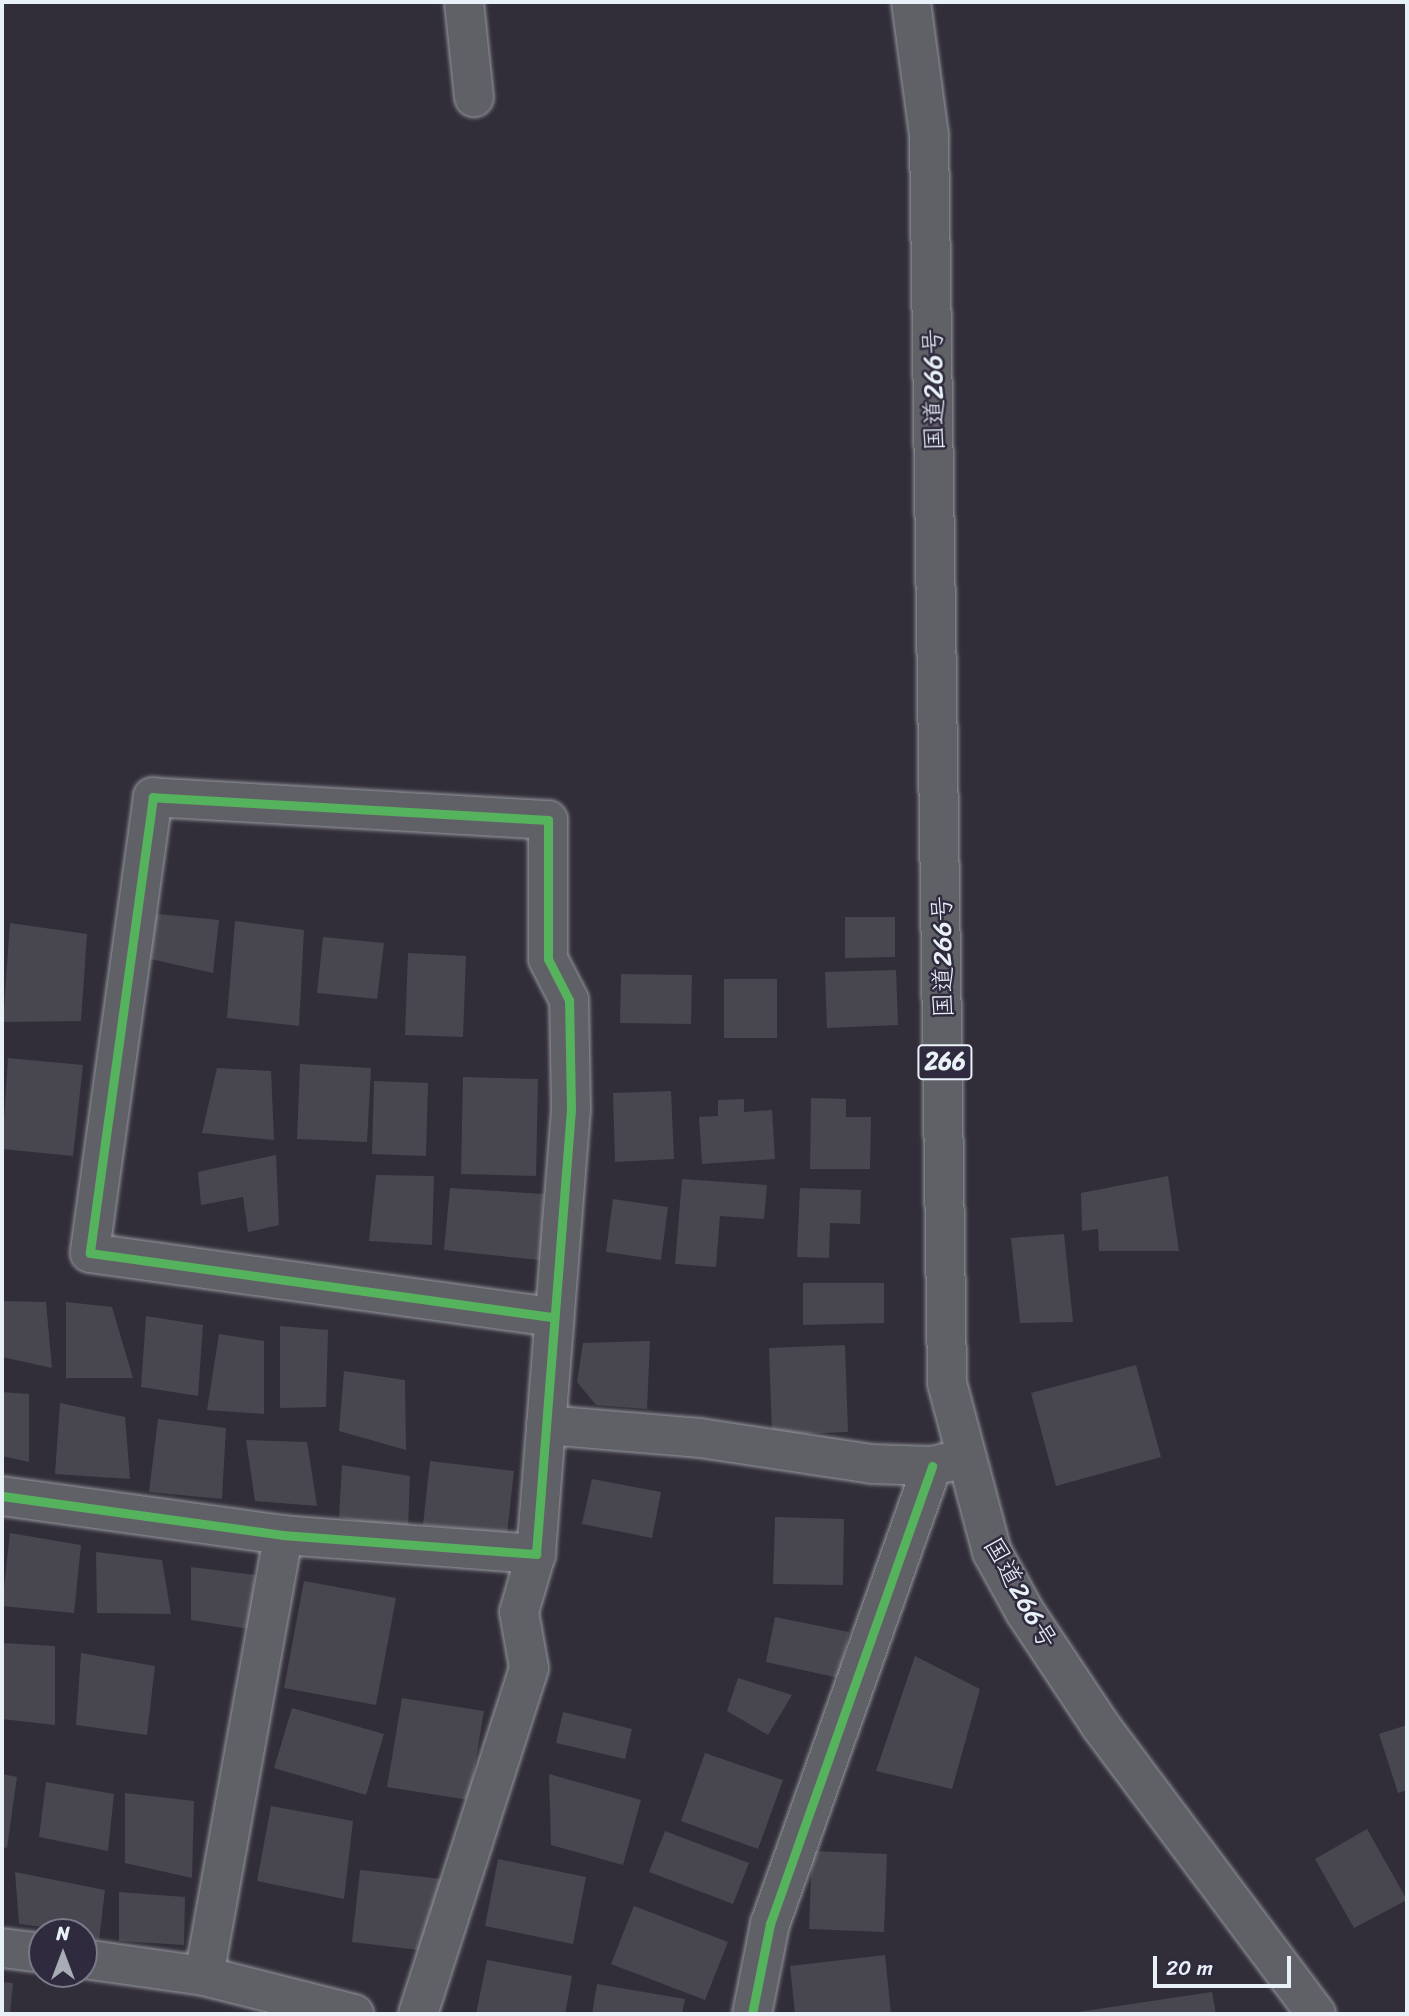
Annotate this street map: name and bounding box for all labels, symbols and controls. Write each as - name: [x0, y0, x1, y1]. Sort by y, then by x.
- street label: 国道266号: [917, 328, 951, 452]
- street label: 国道266号: [926, 895, 960, 1019]
- road number: 266: [917, 1042, 973, 1082]
- street label: 国道266号: [977, 1532, 1063, 1654]
- text: N: [56, 1917, 70, 1950]
- north arrow: [28, 1918, 98, 1988]
- scale bar: [1157, 1942, 1295, 1986]
- text: 20 m: [1166, 1949, 1213, 1987]

